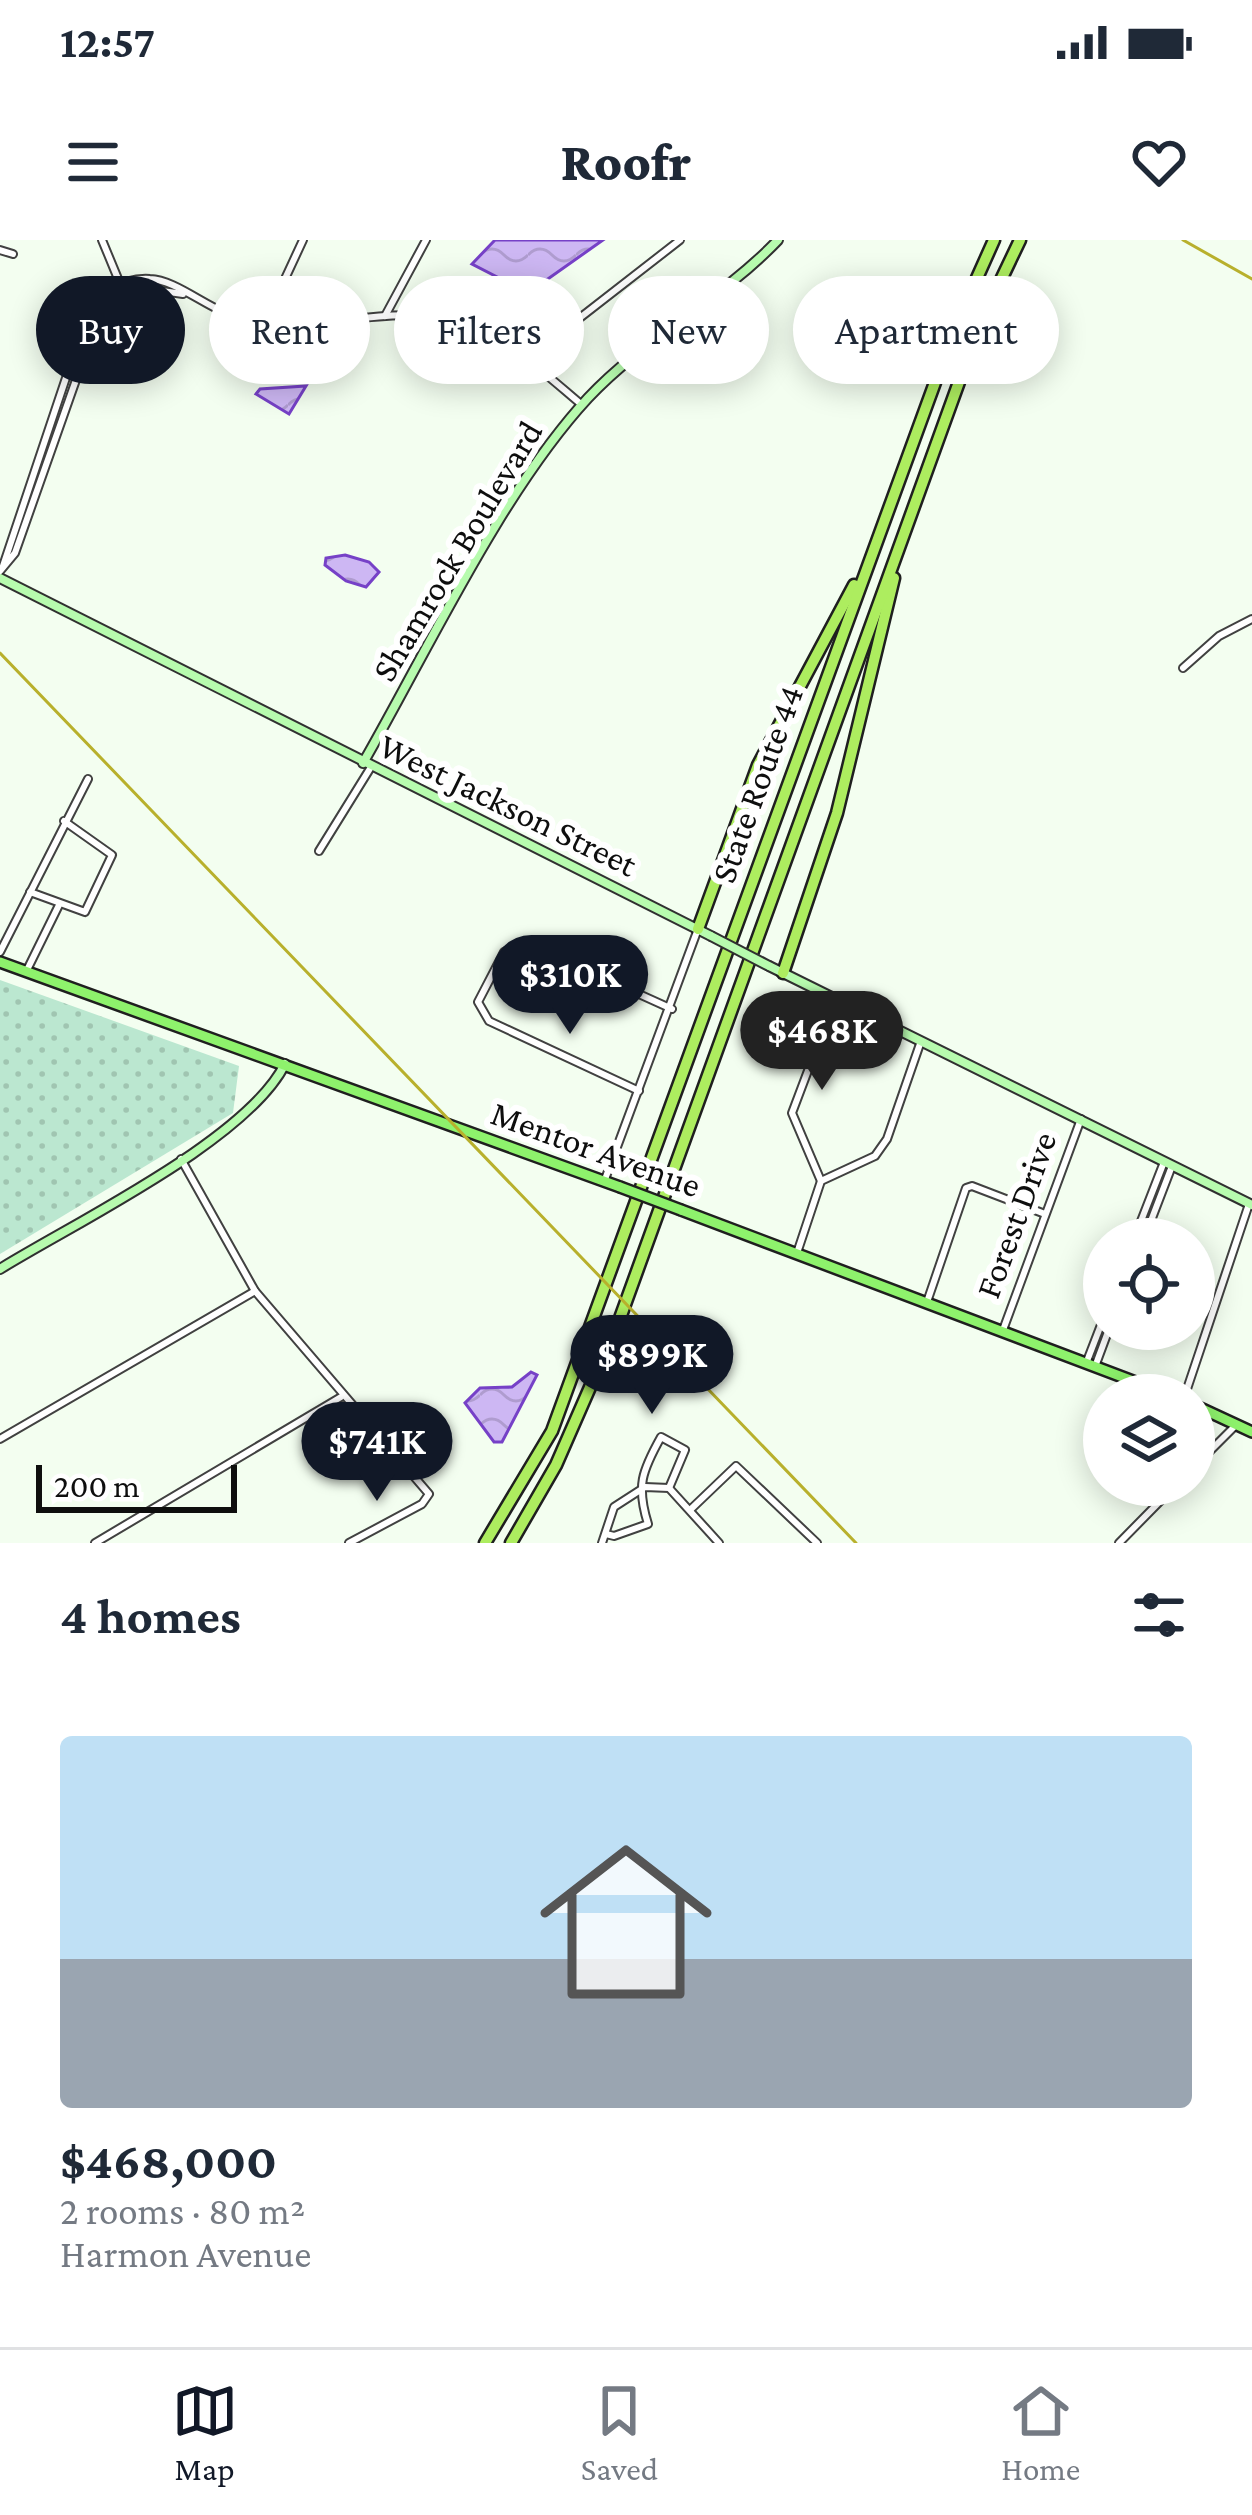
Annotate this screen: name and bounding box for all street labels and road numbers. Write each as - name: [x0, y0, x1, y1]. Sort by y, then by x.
- street label: Shamrock Boulevard: [364, 414, 550, 688]
- street label: State Route 44: [703, 680, 811, 888]
- street label: West Jackson Street: [373, 725, 644, 885]
- street label: Mentor Avenue: [486, 1093, 706, 1205]
- street label: Forest Drive: [967, 1127, 1065, 1303]

